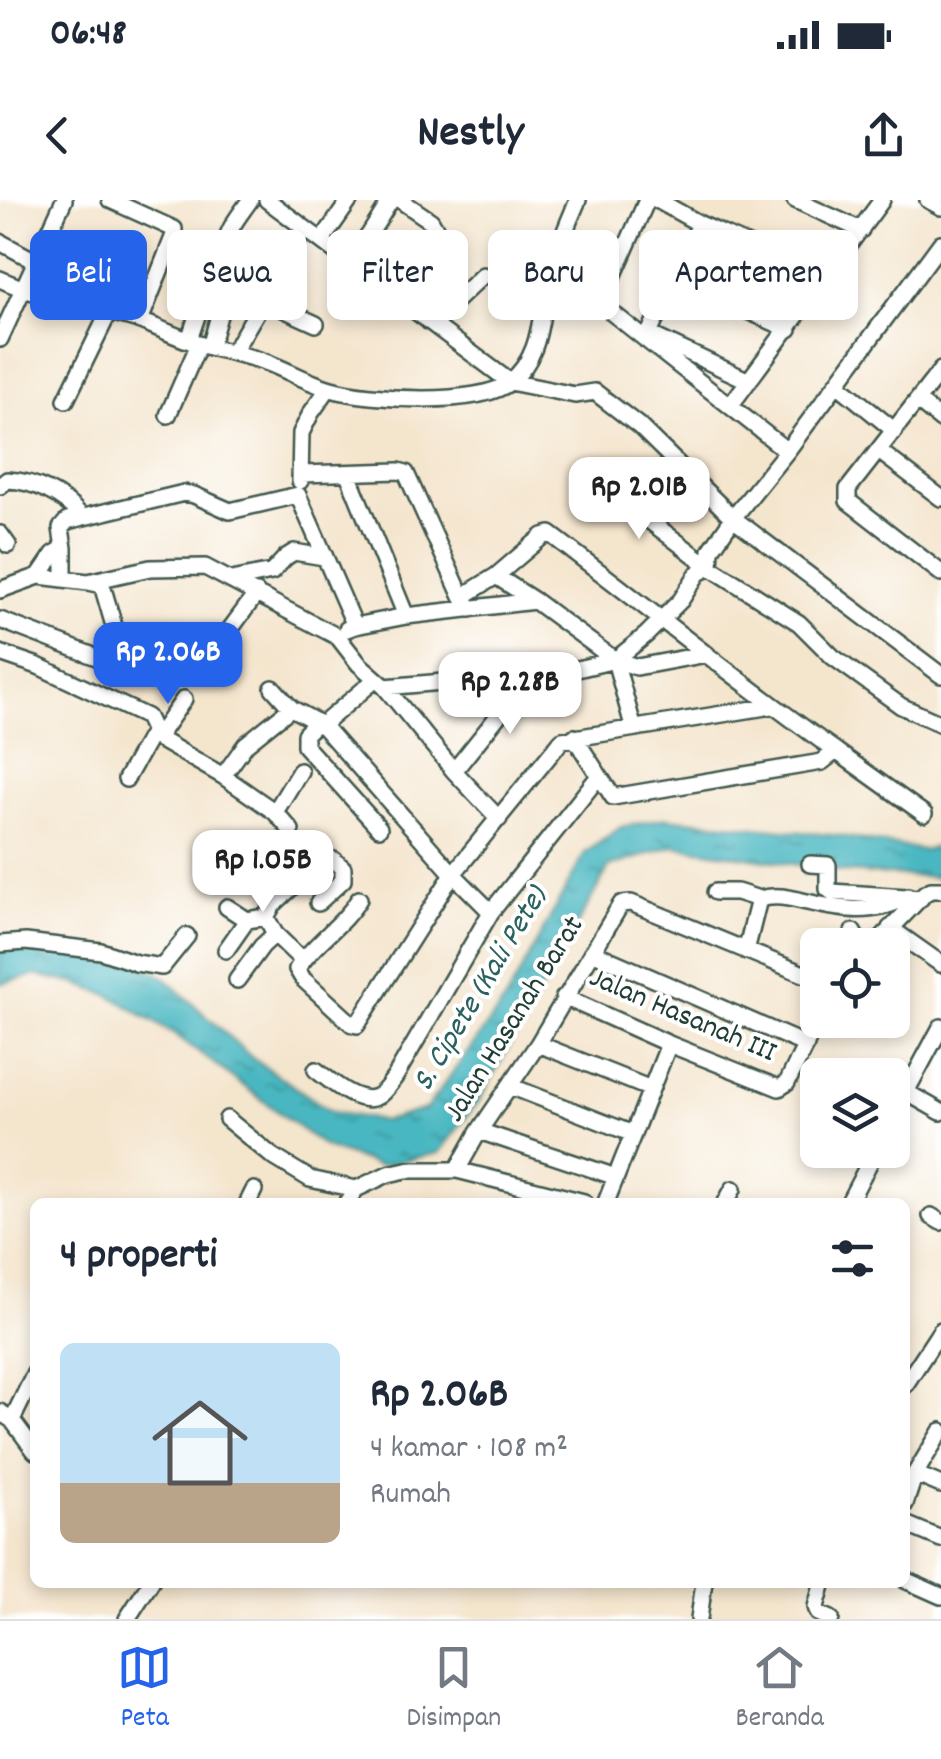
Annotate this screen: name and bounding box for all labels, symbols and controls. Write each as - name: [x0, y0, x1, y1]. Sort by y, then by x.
- text: 06:48: [50, 8, 127, 63]
- text: Nestly: [417, 103, 524, 167]
- icon: back: [30, 108, 85, 163]
- icon: share: [856, 108, 911, 163]
- chip: Beli: [30, 230, 147, 320]
- chip: Sewa: [167, 230, 307, 320]
- chip: Filter: [327, 230, 468, 320]
- chip: Baru: [488, 230, 619, 320]
- chip: Apartemen: [639, 230, 858, 320]
- pin: Rp 2.01B: [536, 457, 742, 542]
- text: Rp 2.01B: [591, 466, 687, 512]
- pin: Rp 2.06B: [65, 622, 271, 707]
- text: Rp 2.06B: [115, 631, 221, 677]
- pin: Rp 2.28B: [407, 652, 613, 737]
- text: Rp 2.28B: [461, 661, 559, 707]
- pin: Rp 1.05B: [160, 830, 366, 915]
- text: Rp 1.05B: [214, 839, 312, 885]
- water label: S. Cipete (Kali Pete): [403, 877, 562, 1101]
- street label: Jalan Hasanah Barat: [435, 908, 597, 1132]
- map controls: [800, 928, 910, 1168]
- button: locate: [800, 928, 910, 1038]
- street label: Jalan Hasanah III: [582, 958, 782, 1076]
- button: layers: [800, 1058, 910, 1168]
- text: 4 properti: [60, 1228, 217, 1288]
- icon: filters: [825, 1231, 880, 1286]
- text: Rp 2.06B: [370, 1367, 508, 1427]
- icon: home: [140, 1383, 260, 1503]
- text: 4 kamar · 108 m²: [370, 1427, 568, 1473]
- text: Rumah: [370, 1473, 451, 1519]
- tab: Peta: [117, 1640, 172, 1740]
- tab: Disimpan: [406, 1640, 501, 1740]
- tab: Beranda: [736, 1640, 824, 1740]

